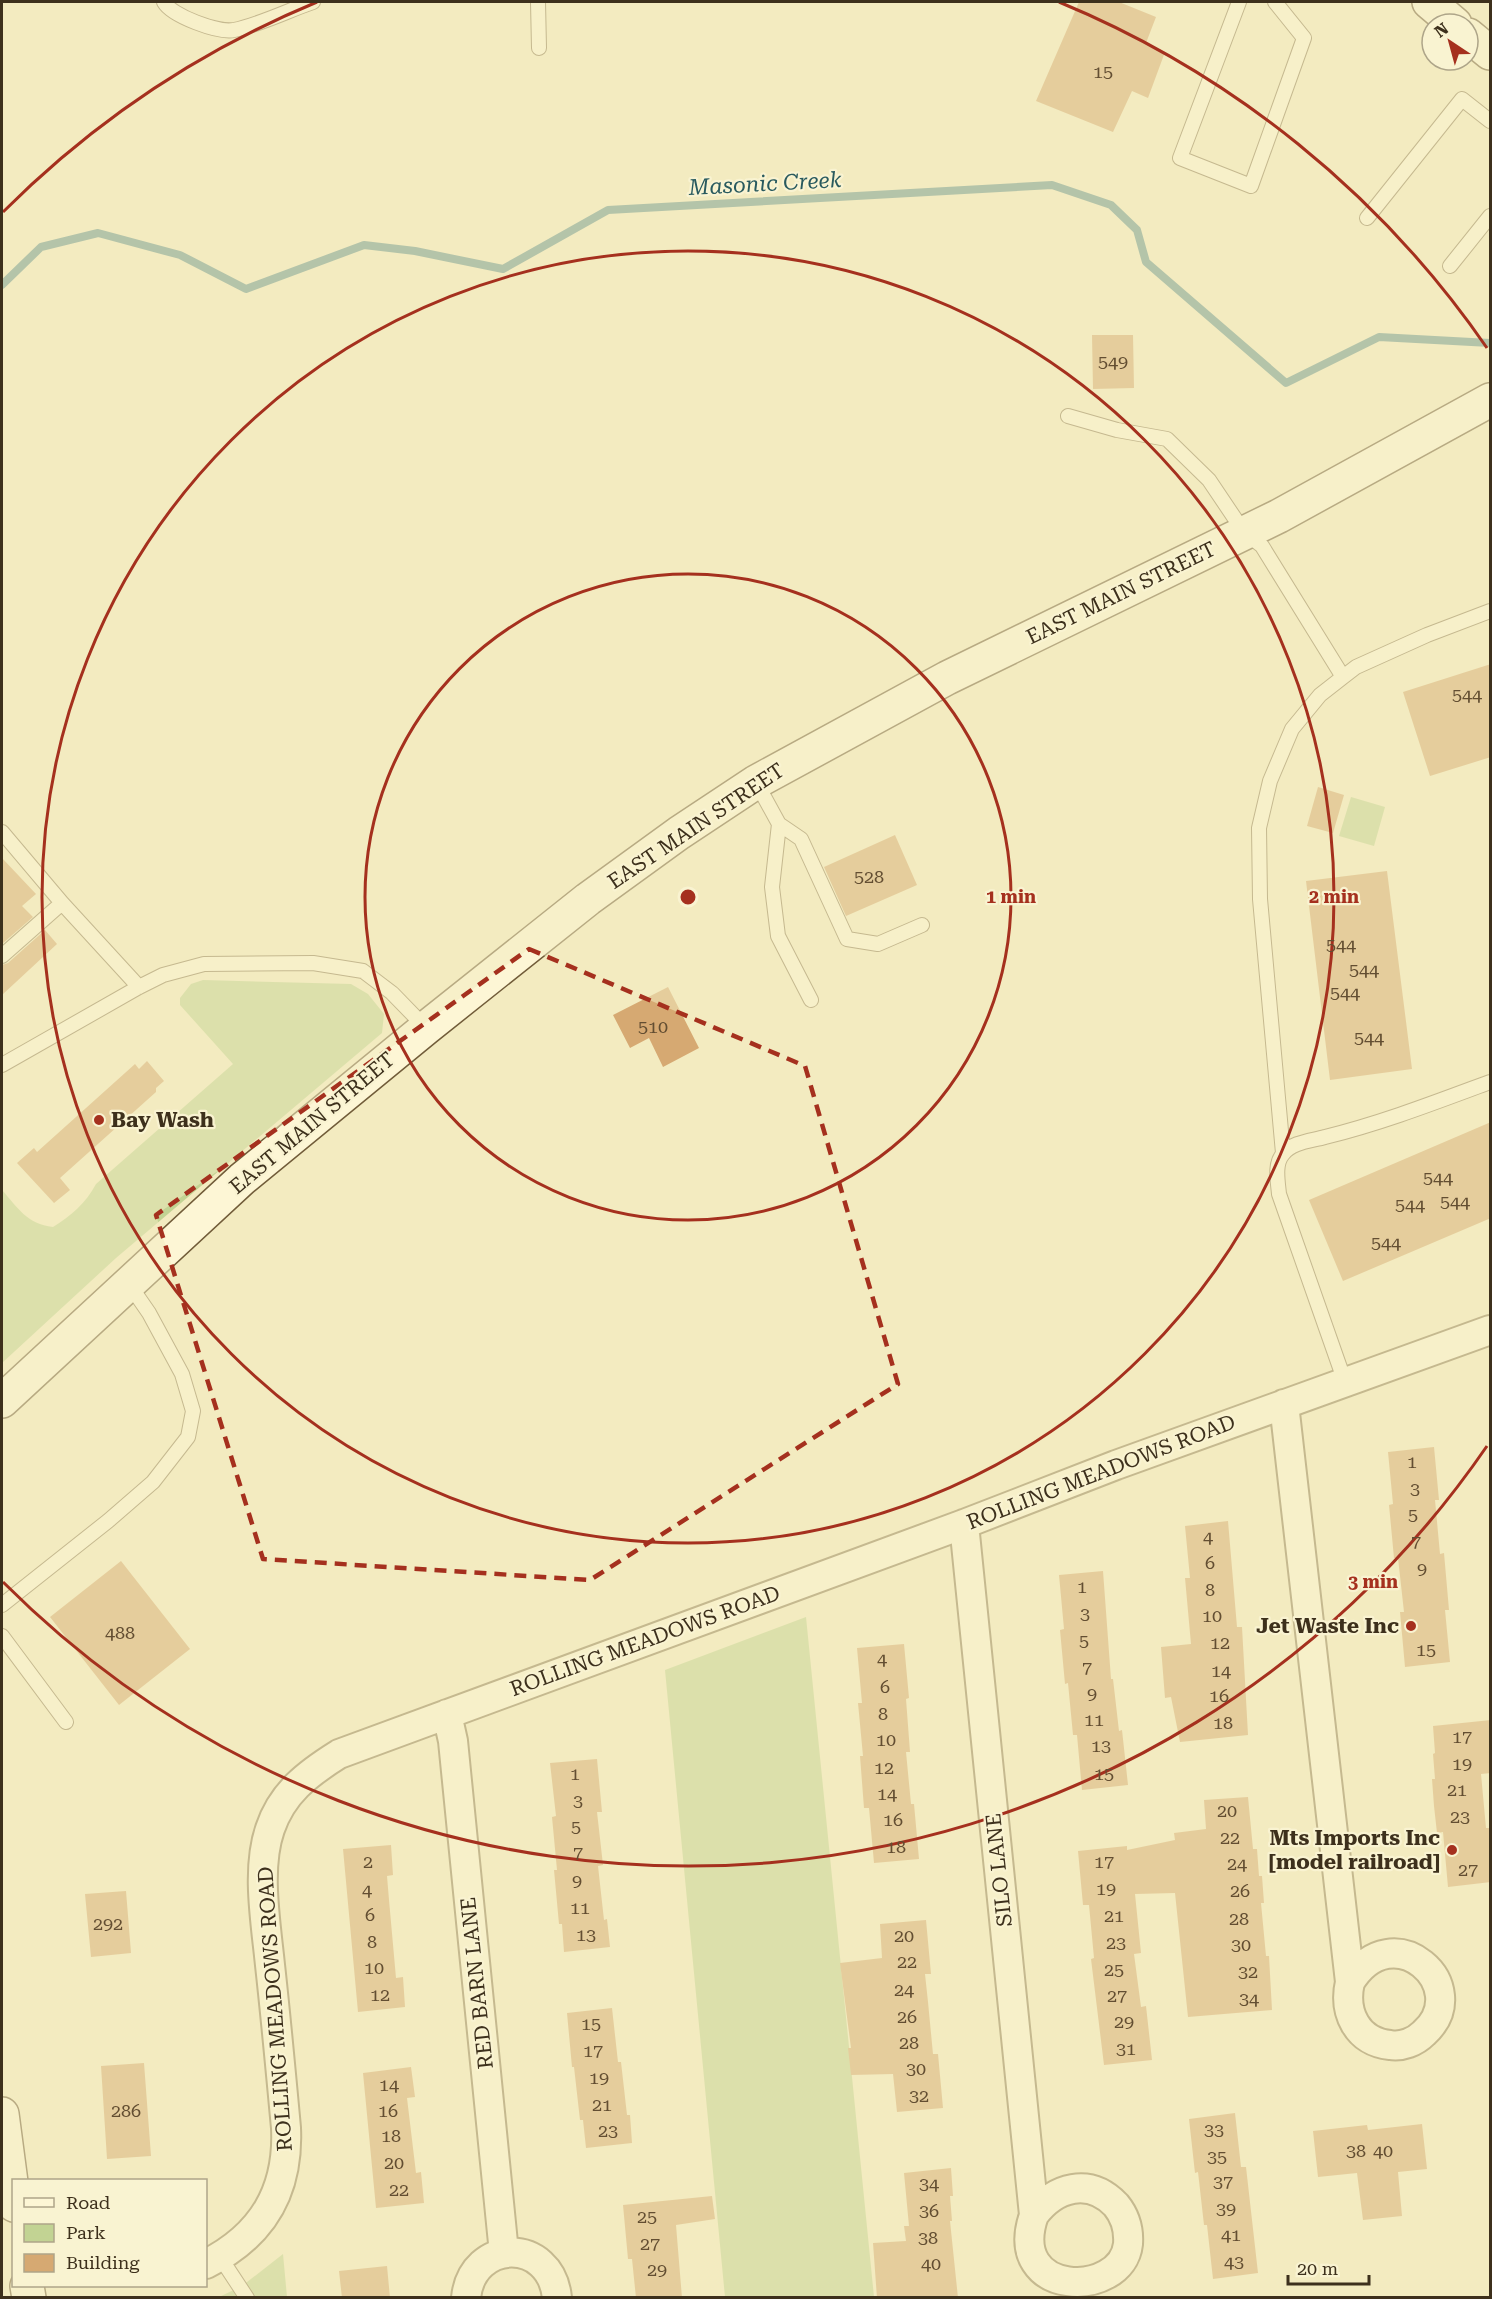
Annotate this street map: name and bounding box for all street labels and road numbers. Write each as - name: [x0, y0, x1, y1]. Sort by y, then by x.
- street label: EAST MAIN STREET: [1022, 537, 1220, 649]
- street label: EAST MAIN STREET: [603, 758, 789, 894]
- street label: EAST MAIN STREET: [225, 1047, 399, 1199]
- street label: ROLLING MEADOWS ROAD: [963, 1410, 1239, 1534]
- street label: ROLLING MEADOWS ROAD: [507, 1581, 783, 1701]
- street label: SILO LANE: [981, 1812, 1017, 1928]
- street label: ROLLING MEADOWS ROAD: [253, 1866, 297, 2152]
- street label: RED BARN LANE: [456, 1896, 498, 2070]

